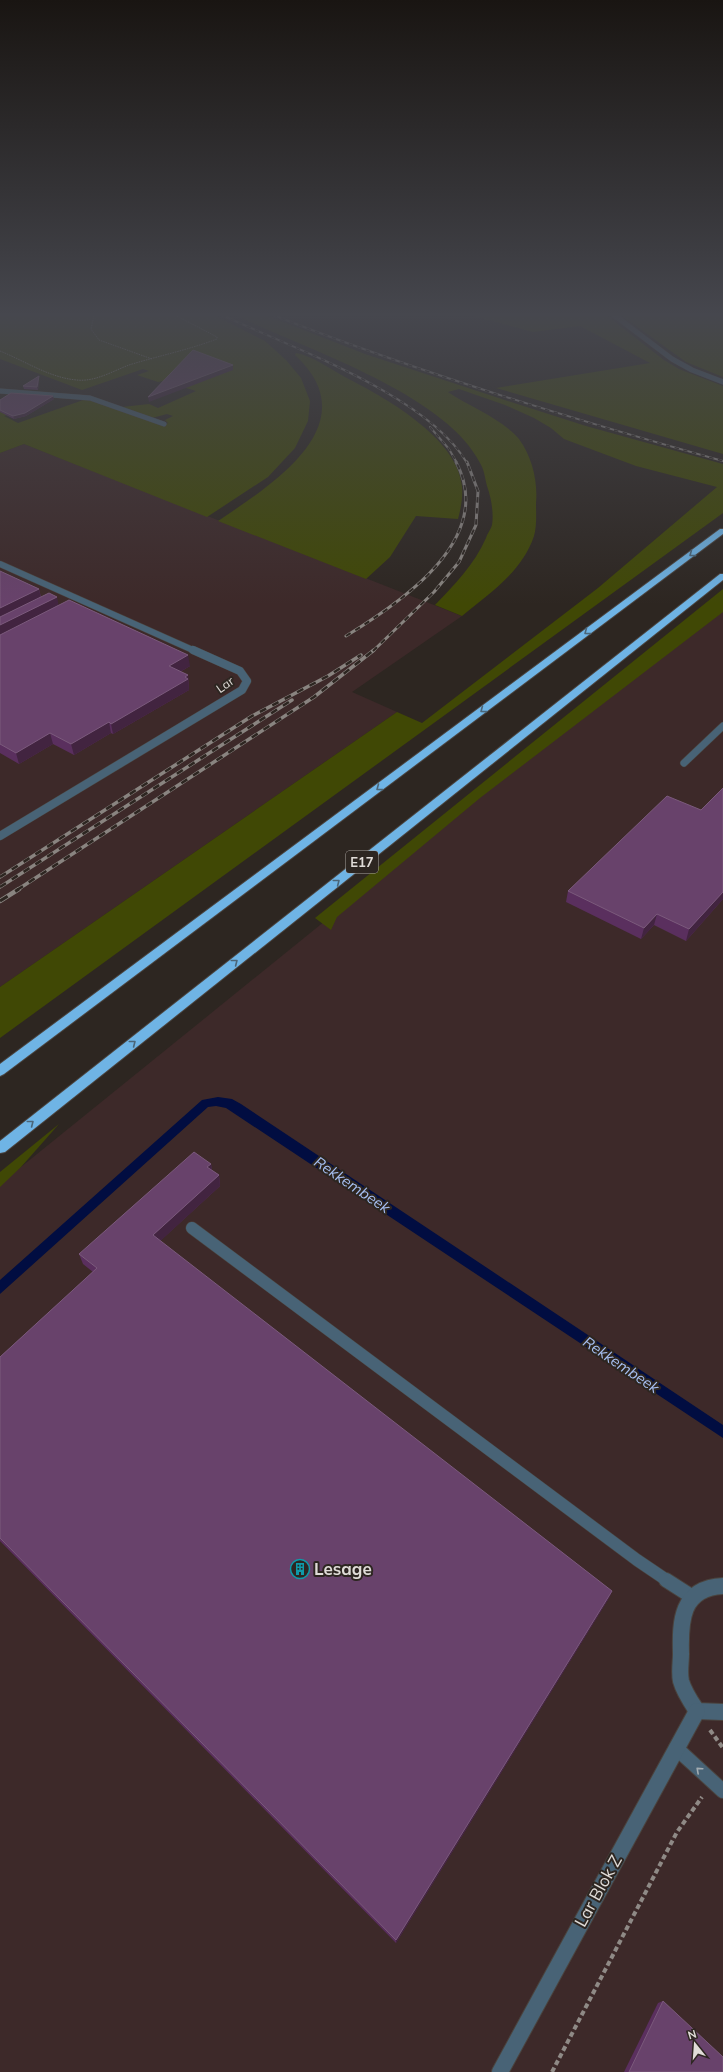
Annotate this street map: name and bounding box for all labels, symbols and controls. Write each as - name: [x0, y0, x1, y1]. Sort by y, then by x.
- one-way arrow: [689, 550, 696, 557]
- one-way arrow: [585, 627, 592, 634]
- street label: Lar: [213, 673, 237, 696]
- one-way arrow: [481, 705, 488, 712]
- one-way arrow: [376, 783, 383, 790]
- road number: E17: [346, 851, 378, 873]
- one-way arrow: [332, 879, 339, 886]
- one-way arrow: [230, 960, 237, 967]
- one-way arrow: [128, 1040, 135, 1047]
- one-way arrow: [26, 1121, 33, 1128]
- water label: Rekkembeek: [310, 1152, 395, 1218]
- water label: Rekkembeek: [579, 1332, 664, 1398]
- building icon: Lesage: [289, 1558, 311, 1580]
- place label: Lesage: [314, 1558, 372, 1579]
- one-way arrow: [697, 1767, 704, 1774]
- street label: Lar Blok Z: [569, 1851, 626, 1930]
- north arrow: [675, 2024, 715, 2064]
- text: N: [686, 2027, 698, 2042]

